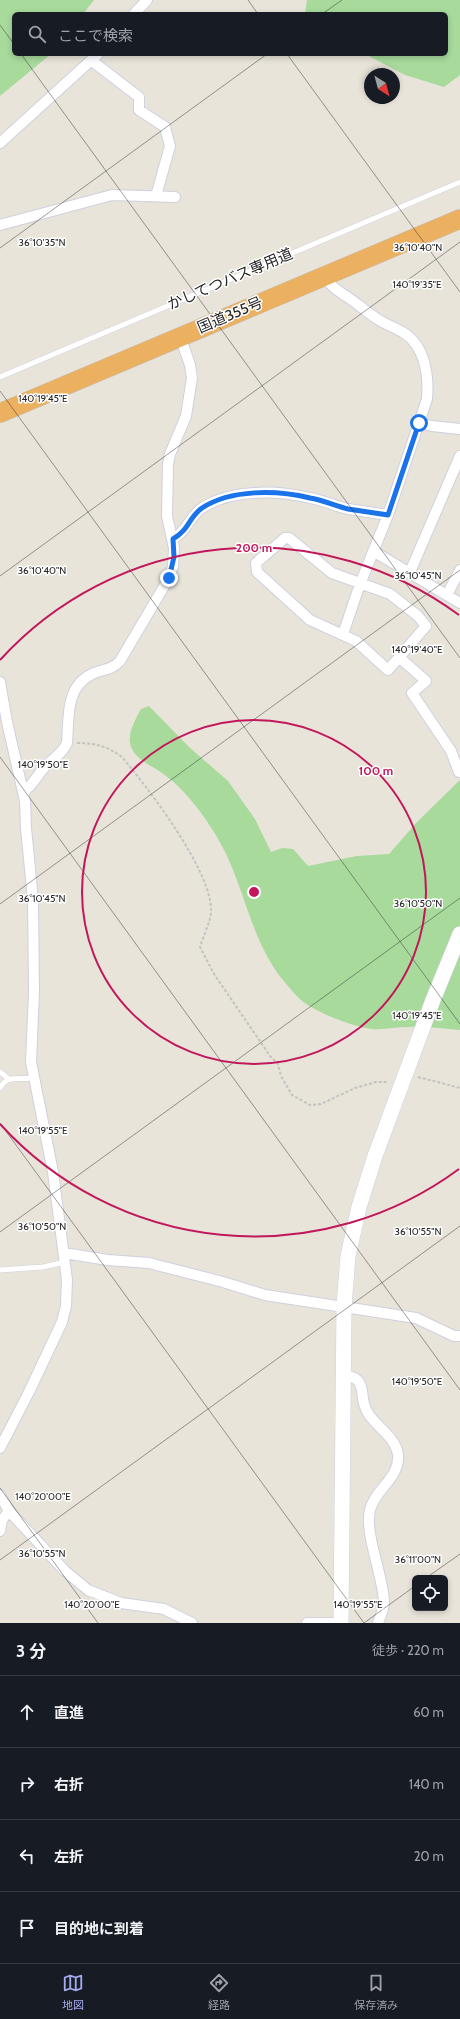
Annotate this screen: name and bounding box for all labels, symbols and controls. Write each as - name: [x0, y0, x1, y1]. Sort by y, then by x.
- search box: [12, 12, 448, 56]
- icon: search: [26, 23, 48, 45]
- text: ここで検索: [58, 27, 133, 45]
- north arrow: [364, 68, 400, 104]
- text: 36°10'35"N: [19, 236, 65, 249]
- text: 36°10'40"N: [394, 241, 442, 254]
- street label: かしてつバス専用道: [165, 244, 295, 314]
- text: 140°19'35"E: [392, 278, 442, 291]
- street label: 国道355号: [195, 293, 265, 337]
- text: 140°19'45"E: [18, 392, 68, 405]
- route start: [410, 414, 428, 432]
- text: 200 m: [236, 540, 272, 555]
- text: 36°10'40"N: [18, 564, 66, 577]
- route end: [160, 569, 178, 587]
- text: 36°10'45"N: [394, 569, 442, 582]
- text: 140°19'40"E: [392, 643, 443, 656]
- text: 140°19'50"E: [18, 758, 69, 771]
- text: 100 m: [359, 763, 393, 778]
- centre of rings: [247, 885, 261, 899]
- text: 36°10'45"N: [18, 892, 66, 905]
- text: 36°10'50"N: [394, 897, 442, 910]
- text: 140°19'45"E: [392, 1009, 442, 1022]
- text: 140°19'55"E: [18, 1124, 68, 1137]
- text: 36°10'50"N: [18, 1220, 66, 1233]
- text: 36°10'55"N: [395, 1225, 441, 1238]
- text: 140°19'50"E: [392, 1375, 443, 1388]
- text: 140°20'00"E: [15, 1490, 71, 1503]
- text: 36°10'55"N: [19, 1547, 65, 1560]
- text: 36°11'00"N: [395, 1553, 441, 1566]
- map controls: [412, 1575, 448, 1611]
- button: locate: [412, 1575, 448, 1611]
- text: 140°20'00"E: [64, 1598, 120, 1611]
- text: 140°19'55"E: [333, 1598, 383, 1611]
- text: 3 分: [16, 1641, 46, 1661]
- text: 徒歩 · 220 m: [372, 1642, 444, 1658]
- icon: ahead: [16, 1701, 38, 1723]
- text: 直進: [54, 1704, 84, 1722]
- text: 60 m: [413, 1704, 444, 1720]
- icon: right: [16, 1773, 38, 1795]
- text: 右折: [54, 1776, 84, 1794]
- text: 140 m: [409, 1776, 444, 1792]
- icon: left: [16, 1845, 38, 1867]
- text: 左折: [54, 1848, 84, 1866]
- text: 20 m: [414, 1848, 444, 1864]
- icon: arrive: [16, 1917, 38, 1939]
- text: 目的地に到着: [54, 1920, 144, 1938]
- tab: 地図: [62, 1972, 84, 2012]
- tab: 経路: [208, 1972, 230, 2012]
- tab: 保存済み: [354, 1972, 398, 2012]

